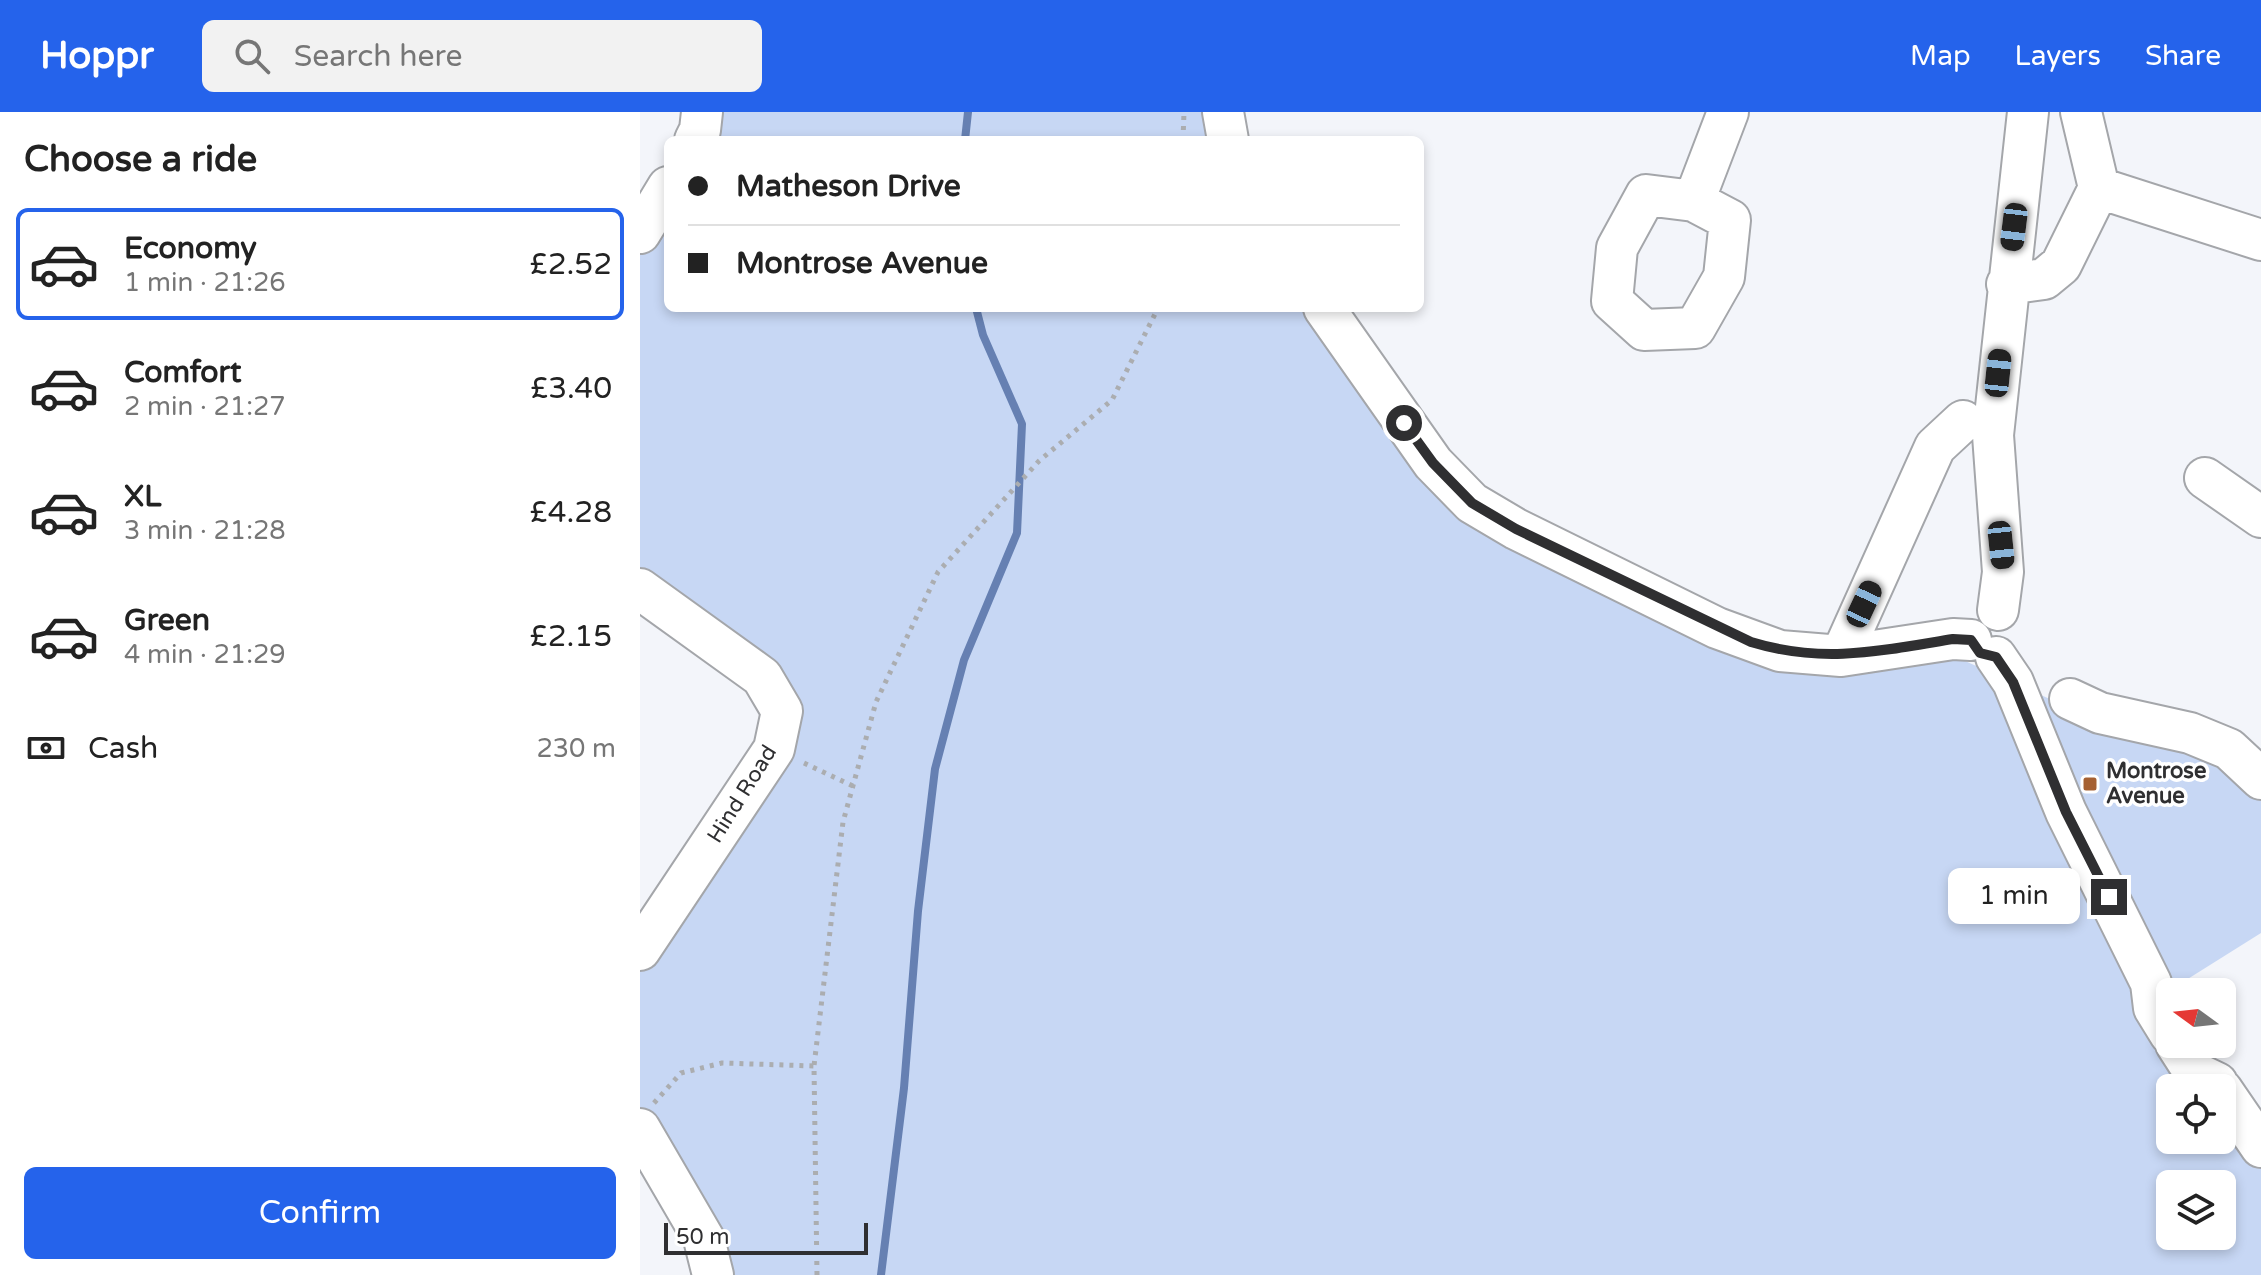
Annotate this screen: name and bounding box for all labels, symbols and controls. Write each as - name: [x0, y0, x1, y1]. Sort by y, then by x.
- search box: [202, 20, 762, 92]
- text: Hoppr: [40, 33, 154, 79]
- icon: search: [230, 34, 274, 78]
- text: Search here: [294, 38, 462, 75]
- text: Map: [1910, 39, 1971, 73]
- text: Layers: [2015, 39, 2101, 73]
- text: Share: [2145, 39, 2221, 73]
- text: Choose a ride: [24, 138, 257, 181]
- text: Matheson Drive: [736, 168, 961, 205]
- car: [1999, 202, 2029, 252]
- icon: car: [28, 228, 100, 300]
- text: Economy: [124, 230, 257, 267]
- text: Montrose Avenue: [736, 245, 988, 282]
- text: £2.52: [530, 246, 612, 283]
- text: 1 min · 21:26: [124, 267, 286, 298]
- car: [1984, 348, 2012, 398]
- icon: car: [28, 352, 100, 424]
- text: Comfort: [124, 354, 242, 391]
- text: £3.40: [530, 370, 612, 407]
- text: 2 min · 21:27: [124, 391, 286, 422]
- route start: [1386, 405, 1422, 441]
- icon: car: [28, 476, 100, 548]
- text: XL: [124, 478, 161, 515]
- text: £4.28: [530, 494, 612, 531]
- text: 3 min · 21:28: [124, 515, 286, 546]
- car: [1987, 520, 2015, 570]
- car: [1843, 577, 1885, 631]
- icon: car: [28, 600, 100, 672]
- text: Green: [124, 602, 210, 639]
- text: £2.15: [530, 618, 612, 655]
- text: 4 min · 21:29: [124, 639, 286, 670]
- icon: cash: [24, 726, 68, 770]
- text: Cash: [88, 730, 158, 767]
- text: 230 m: [536, 733, 616, 764]
- street label: Hind Road: [702, 740, 782, 848]
- place label: Montrose Avenue: [2106, 758, 2206, 809]
- marker: Montrose Avenue: [2081, 775, 2099, 793]
- callout: 1 min: [1949, 869, 2081, 925]
- route end: [2091, 879, 2127, 915]
- text: 1 min: [1979, 880, 2049, 911]
- north arrow: [2156, 978, 2236, 1058]
- map controls: [2156, 978, 2236, 1250]
- button: locate: [2156, 1074, 2236, 1154]
- button: Confirm: [24, 1167, 616, 1259]
- button: layers: [2156, 1170, 2236, 1250]
- scale bar: [664, 1219, 868, 1255]
- text: 50 m: [676, 1224, 730, 1250]

